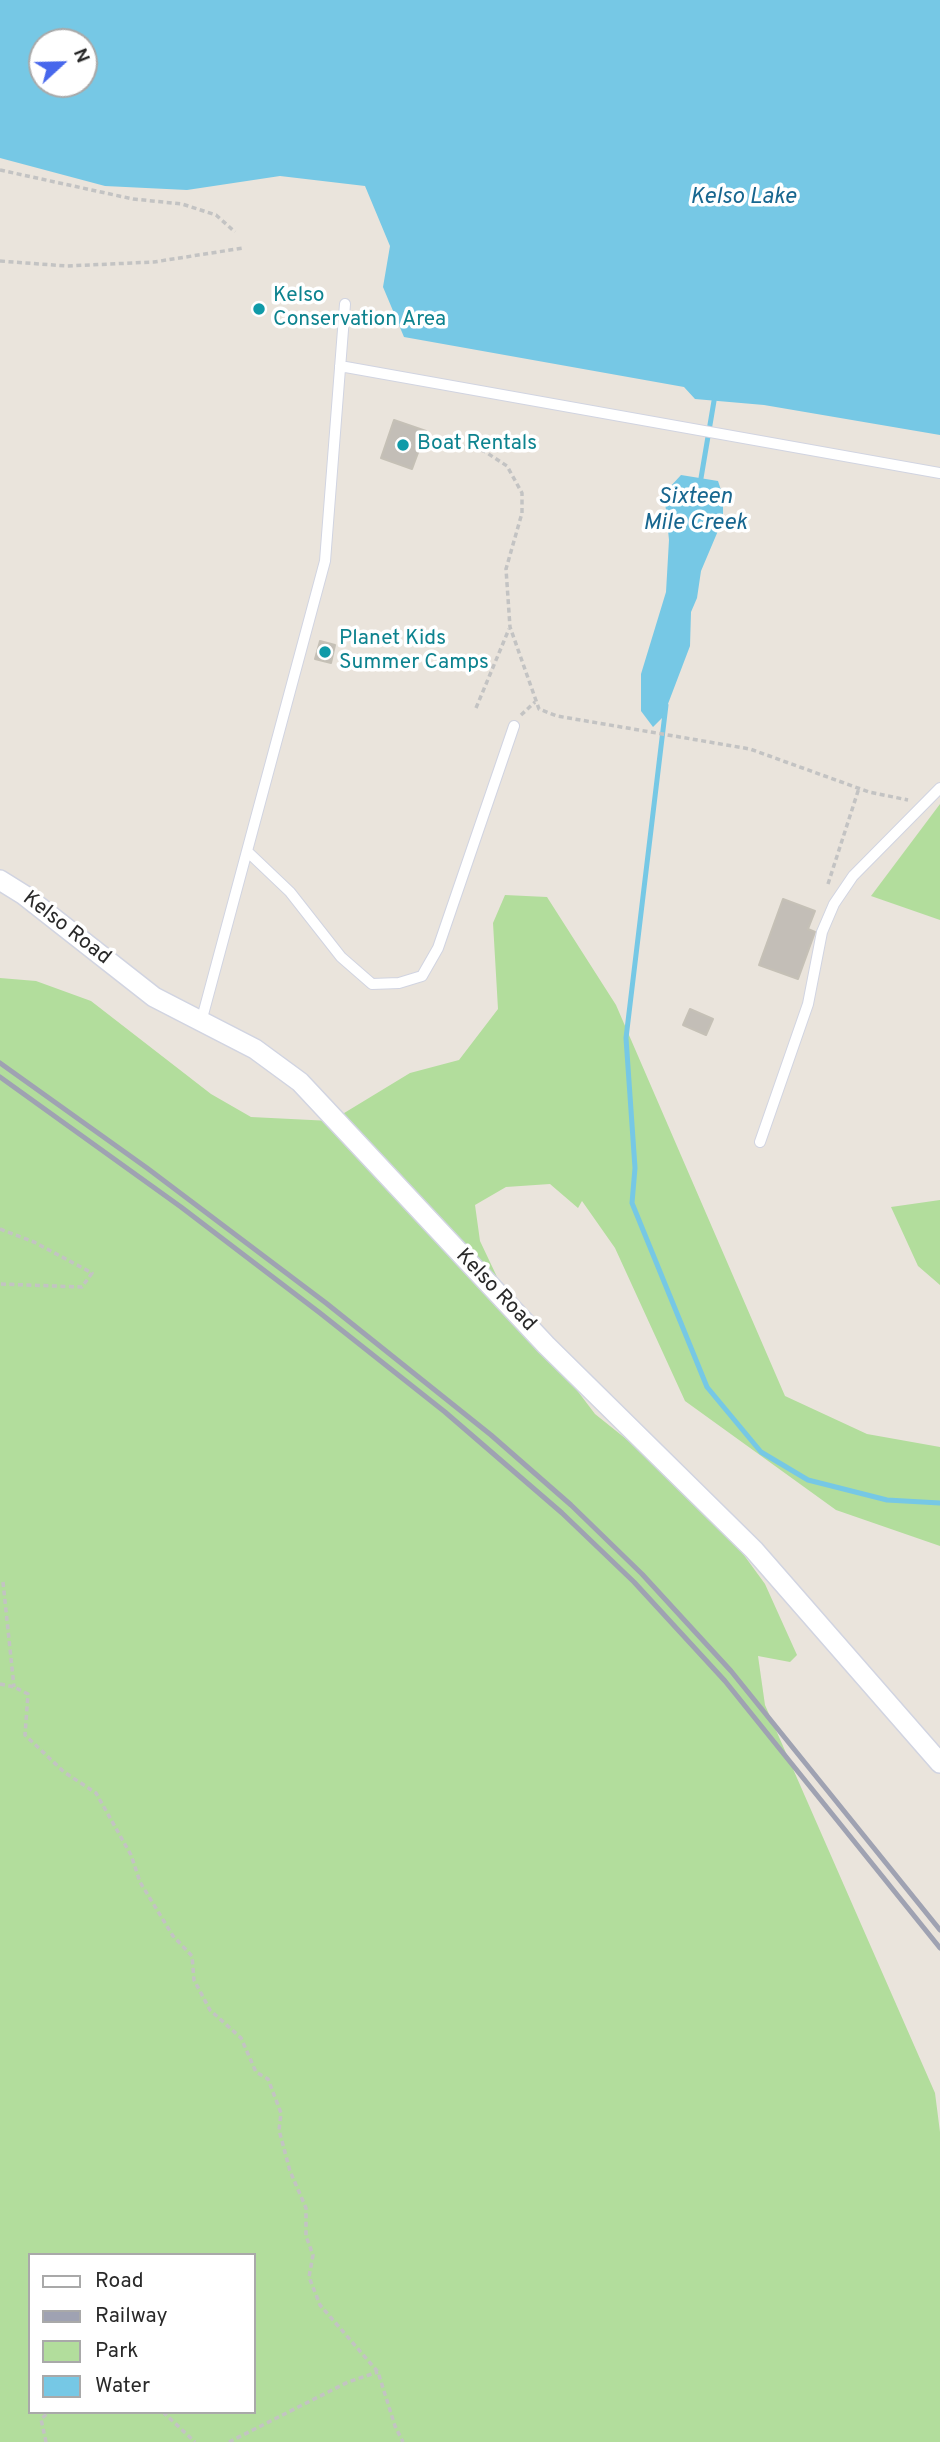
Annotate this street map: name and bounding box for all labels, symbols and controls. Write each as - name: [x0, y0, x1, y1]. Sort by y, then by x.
- north arrow: [28, 28, 98, 98]
- text: N: [67, 45, 94, 67]
- water label: Kelso Lake: [690, 184, 796, 212]
- place label: Kelso Conservation Area: [273, 284, 446, 334]
- marker: Kelso Conservation Area: [251, 301, 267, 317]
- place label: Boat Rentals: [417, 432, 537, 458]
- marker: Boat Rentals: [395, 437, 411, 453]
- water label: Sixteen Mile Creek: [643, 484, 747, 538]
- place label: Planet Kids Summer Camps: [339, 627, 489, 677]
- marker: Planet Kids Summer Camps: [317, 644, 333, 660]
- street label: Kelso Road: [17, 887, 115, 971]
- street label: Kelso Road: [449, 1244, 541, 1338]
- legend: [28, 2253, 256, 2414]
- text: Road: [95, 2268, 144, 2295]
- text: Railway: [95, 2303, 168, 2330]
- text: Park: [95, 2338, 138, 2365]
- text: Water: [95, 2373, 150, 2400]

